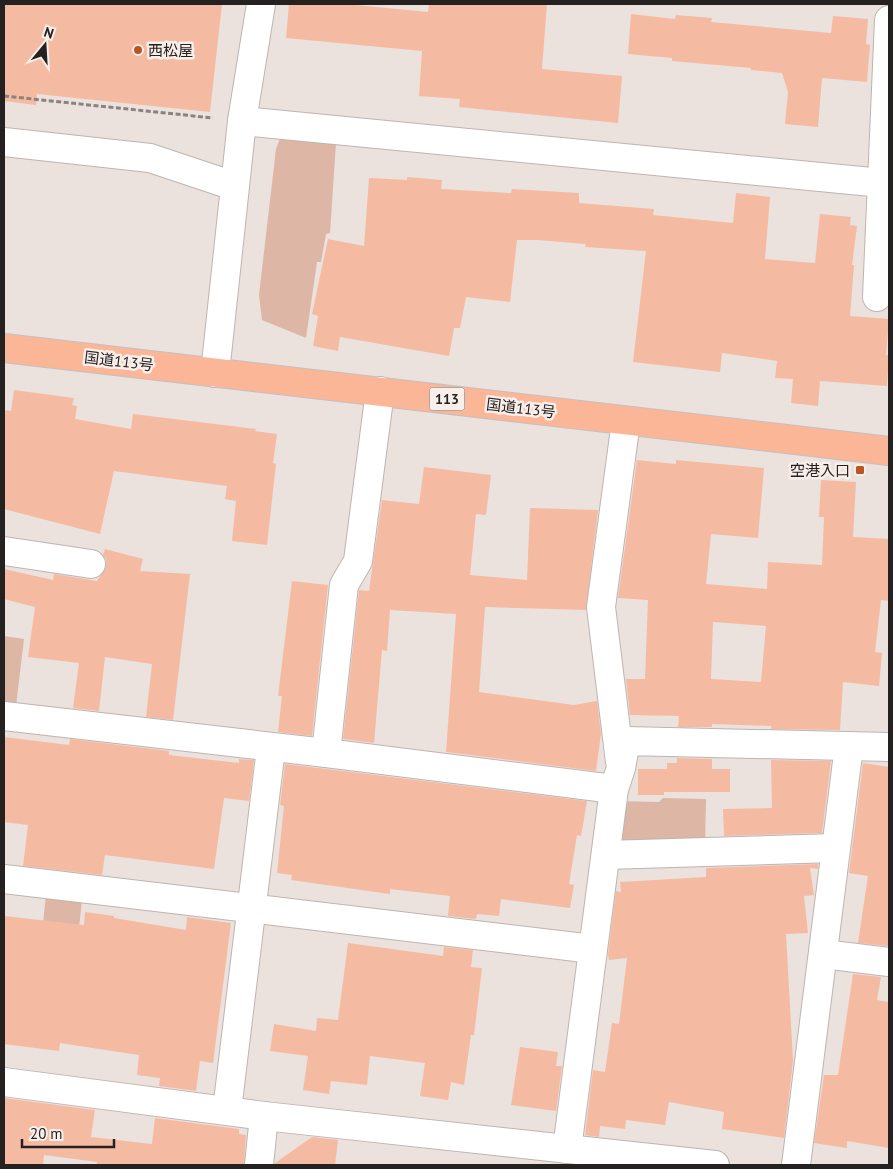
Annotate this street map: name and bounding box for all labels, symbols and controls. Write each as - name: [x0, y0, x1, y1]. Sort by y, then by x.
- north arrow: [20, 20, 70, 70]
- text: N: [42, 23, 56, 43]
- place label: 西松屋: [148, 41, 193, 60]
- marker: 西松屋: [132, 44, 144, 56]
- street label: 国道113号: [83, 347, 155, 375]
- road number: 113: [430, 388, 464, 410]
- street label: 国道113号: [485, 394, 557, 422]
- place label: 空港入口: [790, 461, 850, 480]
- marker: 空港入口: [854, 464, 866, 476]
- scale bar: [22, 1116, 115, 1148]
- text: 20 m: [30, 1124, 63, 1143]

